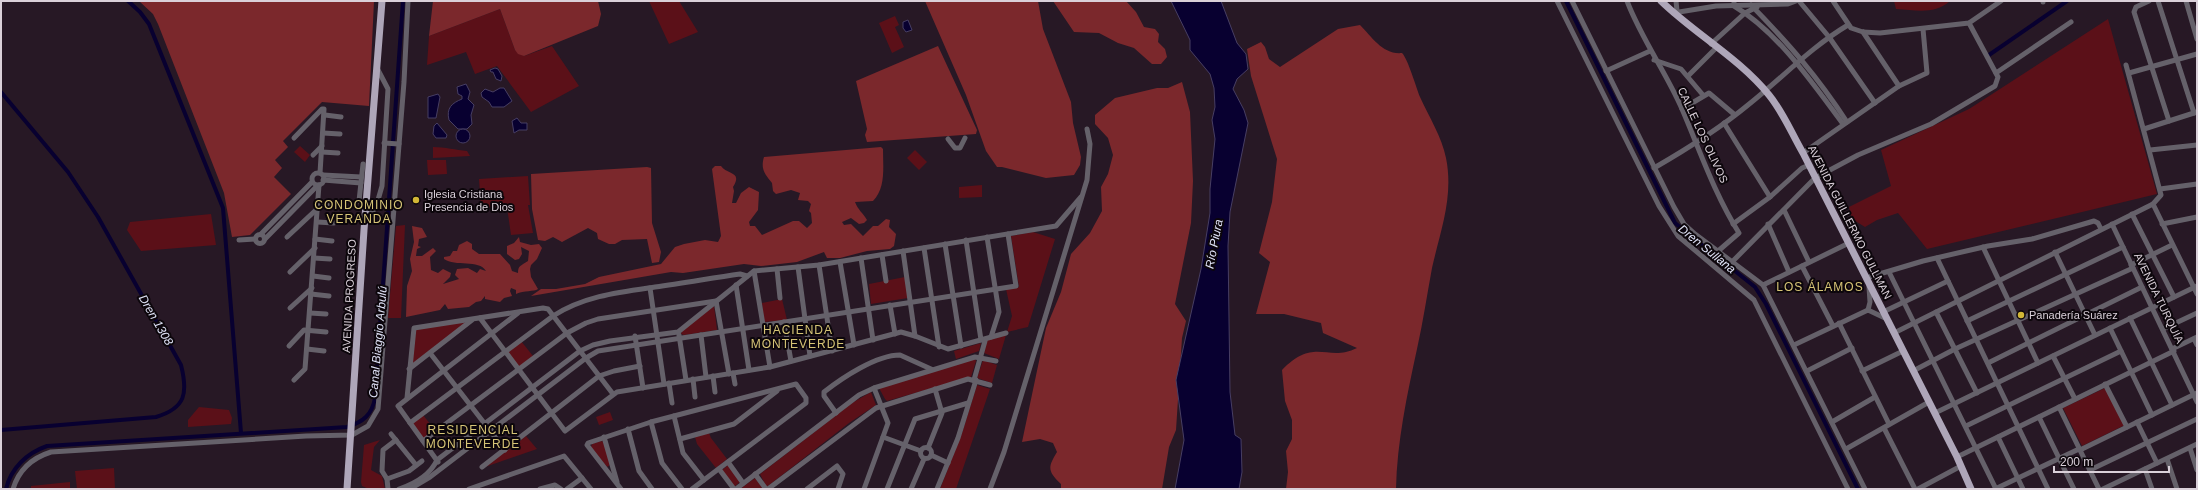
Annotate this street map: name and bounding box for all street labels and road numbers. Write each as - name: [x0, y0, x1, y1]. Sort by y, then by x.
- street label: CALLE LOS OLIVOS: [1676, 85, 1730, 185]
- street label: AVENIDA GUILLERMO GULLMAN: [1806, 143, 1894, 301]
- street label: AVENIDA PROGRESO: [340, 239, 358, 353]
- street label: AVENIDA TURQUÍA: [2132, 251, 2186, 346]

